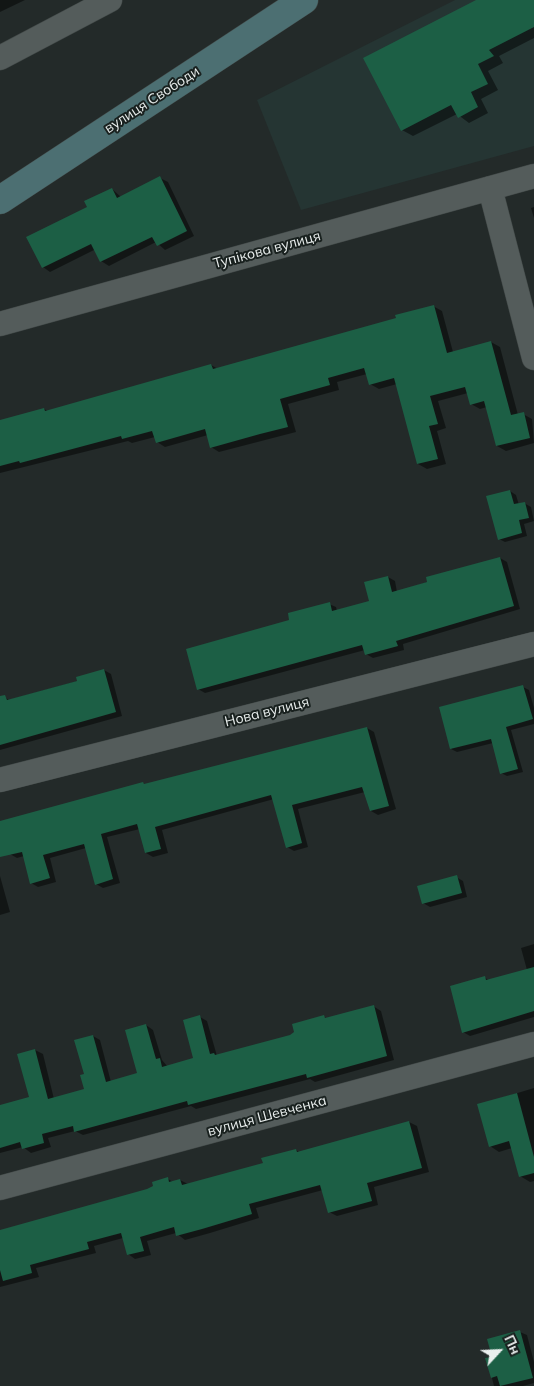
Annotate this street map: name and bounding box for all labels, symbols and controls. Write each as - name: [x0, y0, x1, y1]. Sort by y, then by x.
- street label: вулиця Свободи: [101, 63, 203, 137]
- street label: Тупікова вулиця: [212, 228, 322, 272]
- street label: Нова вулиця: [223, 693, 311, 731]
- street label: вулиця Шевченка: [206, 1092, 328, 1140]
- north arrow: [474, 1326, 524, 1376]
- text: Пн: [500, 1332, 525, 1357]

